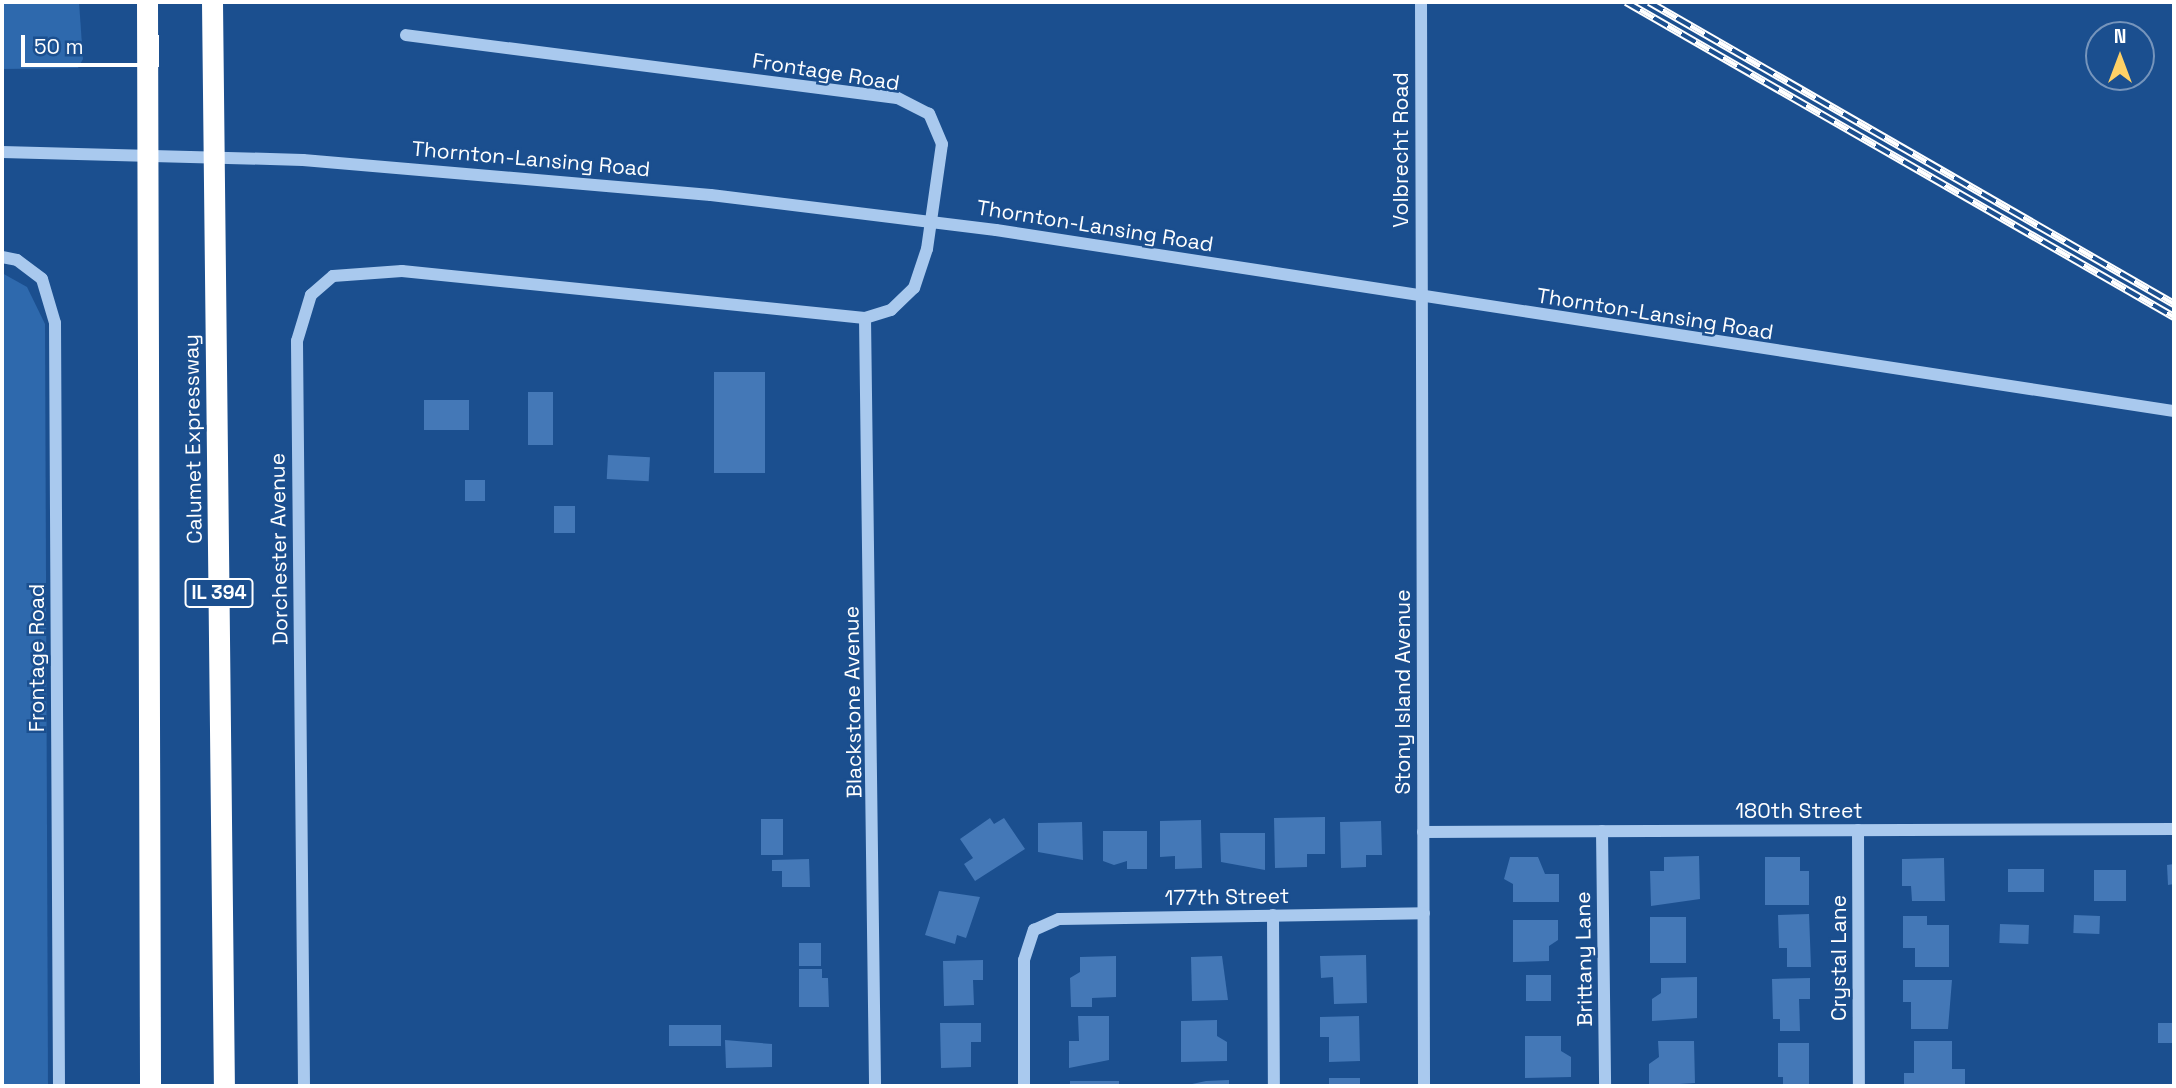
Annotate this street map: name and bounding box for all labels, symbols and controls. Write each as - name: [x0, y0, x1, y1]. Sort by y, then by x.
- scale bar: [24, 21, 163, 65]
- north arrow: [2085, 21, 2155, 91]
- text: N: [2114, 24, 2126, 49]
- text: 50 m: [34, 33, 84, 60]
- street label: Frontage Road: [751, 48, 901, 96]
- street label: Volbrecht Road: [1388, 72, 1414, 228]
- street label: Thornton-Lansing Road: [411, 136, 651, 182]
- street label: Thornton-Lansing Road: [975, 195, 1215, 257]
- street label: Thornton-Lansing Road: [1535, 283, 1775, 345]
- street label: Calumet Expressway: [179, 334, 207, 544]
- street label: Dorchester Avenue: [265, 453, 293, 645]
- road number: IL 394: [184, 578, 254, 608]
- street label: Frontage Road: [24, 584, 50, 732]
- street label: Stony Island Avenue: [1390, 589, 1416, 795]
- street label: Blackstone Avenue: [839, 606, 867, 798]
- street label: 180th Street: [1735, 798, 1863, 824]
- street label: 177th Street: [1164, 883, 1290, 911]
- street label: Brittany Lane: [1570, 891, 1598, 1027]
- street label: Crystal Lane: [1826, 895, 1852, 1021]

